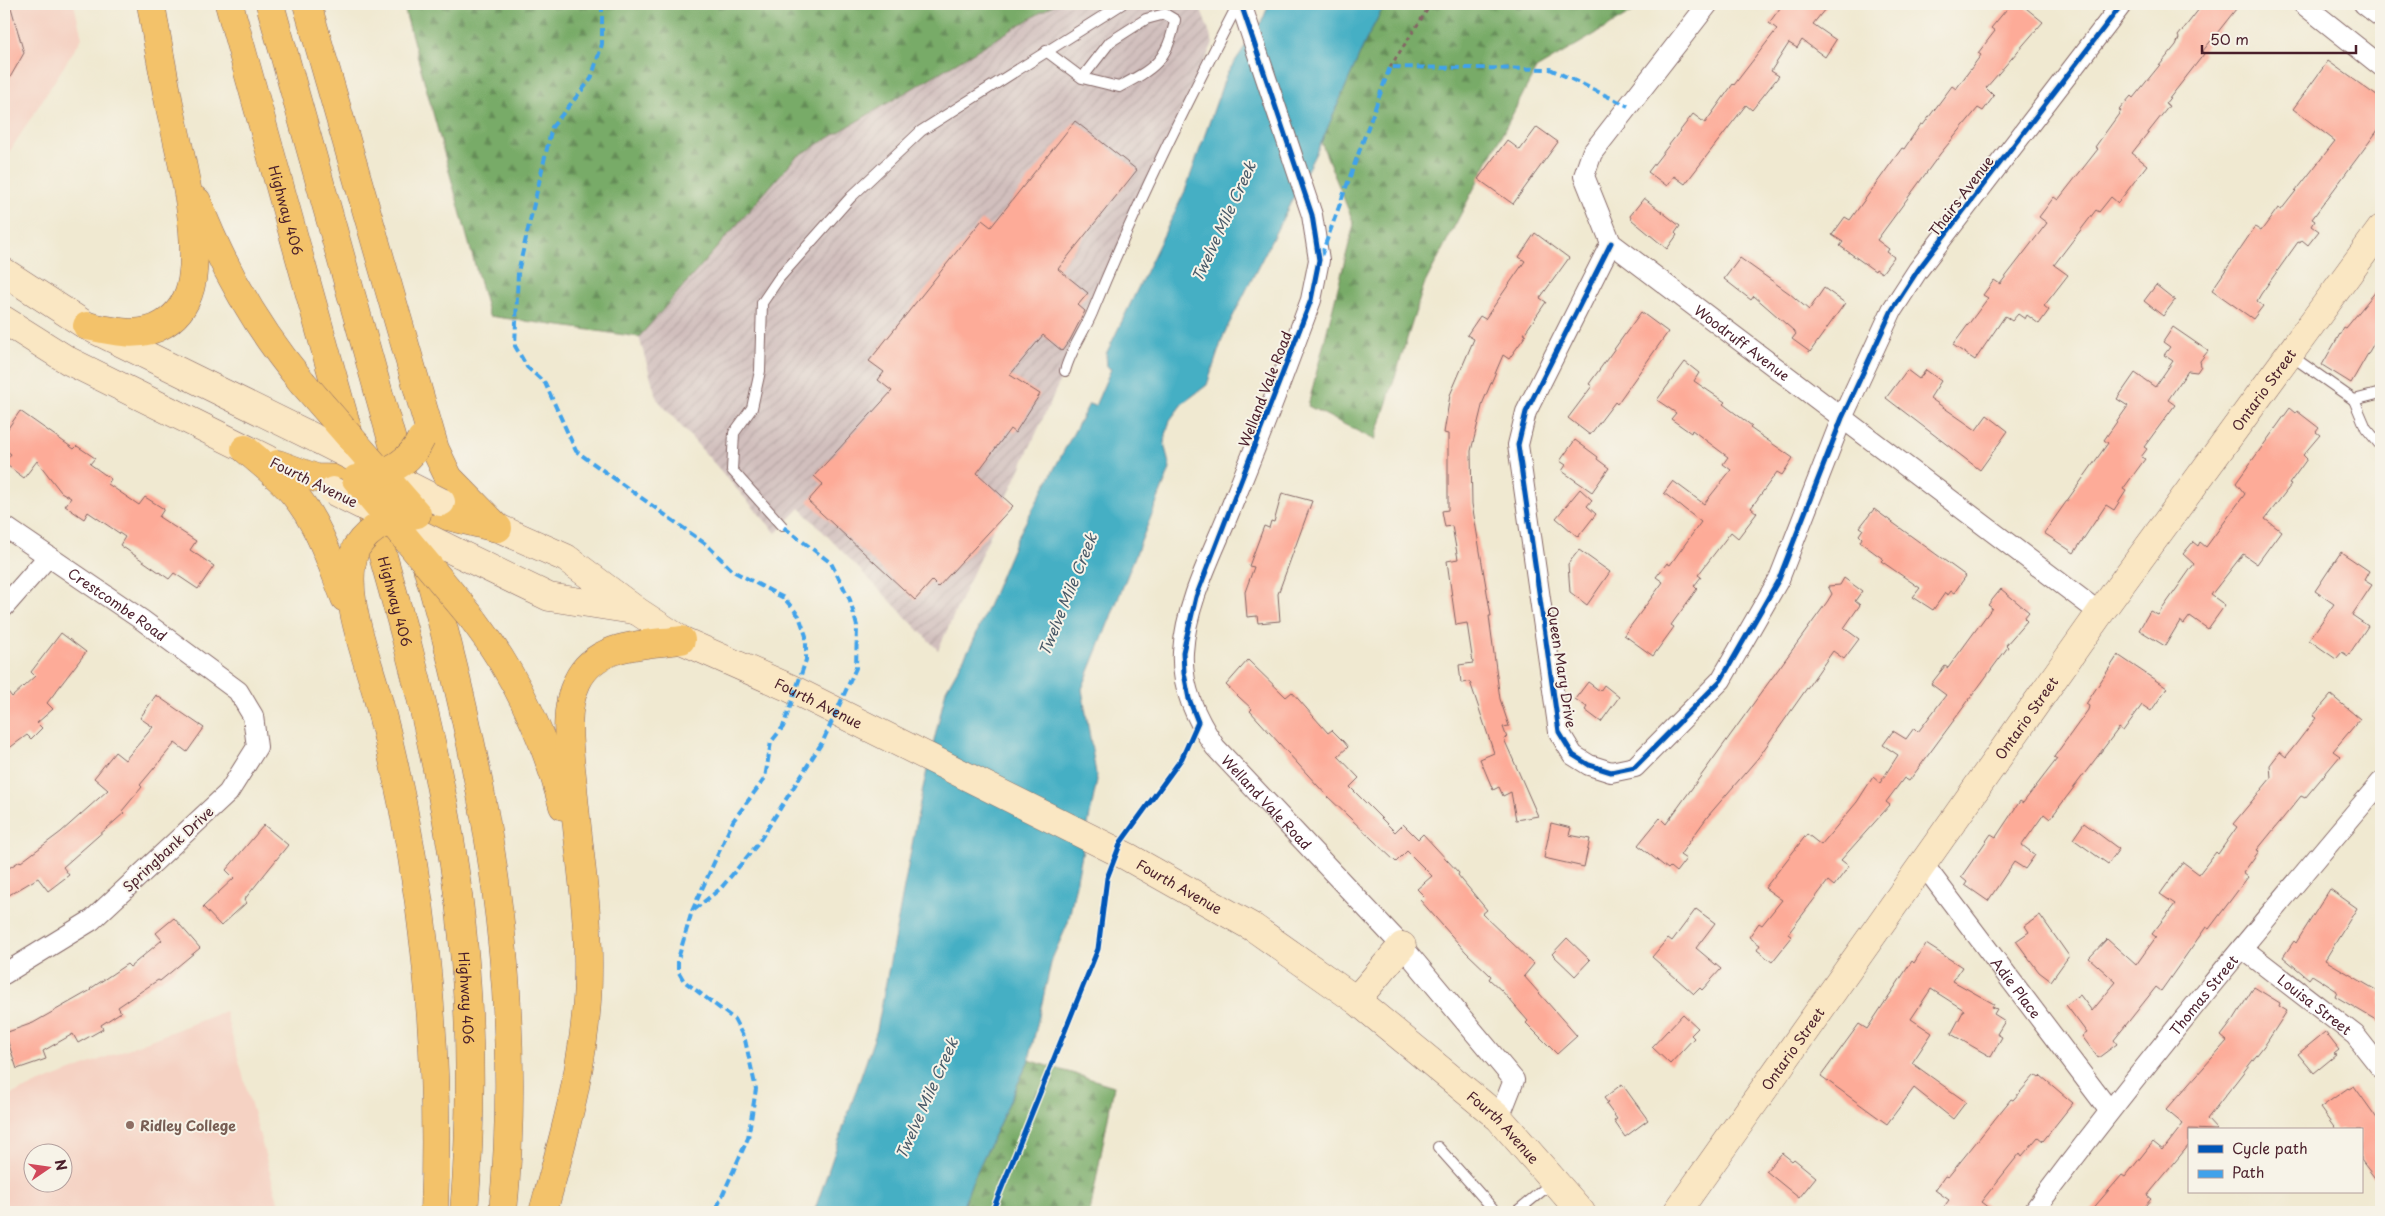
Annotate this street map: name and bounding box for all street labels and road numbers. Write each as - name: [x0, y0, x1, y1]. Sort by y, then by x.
- street label: Thairs Avenue: [1924, 151, 1999, 241]
- street label: Highway 406: [264, 163, 309, 258]
- street label: Woodruff Avenue: [1690, 299, 1794, 385]
- street label: Welland Vale Road: [1233, 328, 1297, 450]
- street label: Ontario Street: [2226, 344, 2301, 435]
- street label: Fourth Avenue: [267, 452, 362, 513]
- street label: Highway 406: [373, 554, 418, 649]
- street label: Crestcombe Road: [64, 562, 172, 646]
- street label: Queen Mary Drive: [1542, 605, 1582, 729]
- street label: Fourth Avenue: [771, 672, 866, 733]
- street label: Ontario Street: [1989, 672, 2063, 764]
- street label: Welland Vale Road: [1217, 750, 1317, 854]
- street label: Springbank Drive: [118, 801, 218, 897]
- street label: Fourth Avenue: [1133, 853, 1227, 919]
- street label: Thomas Street: [2164, 950, 2243, 1040]
- street label: Highway 406: [454, 951, 480, 1045]
- street label: Adie Place: [1987, 953, 2046, 1023]
- street label: Louisa Street: [2273, 969, 2357, 1040]
- street label: Ontario Street: [1756, 1003, 1829, 1094]
- street label: Fourth Avenue: [1463, 1085, 1545, 1168]

